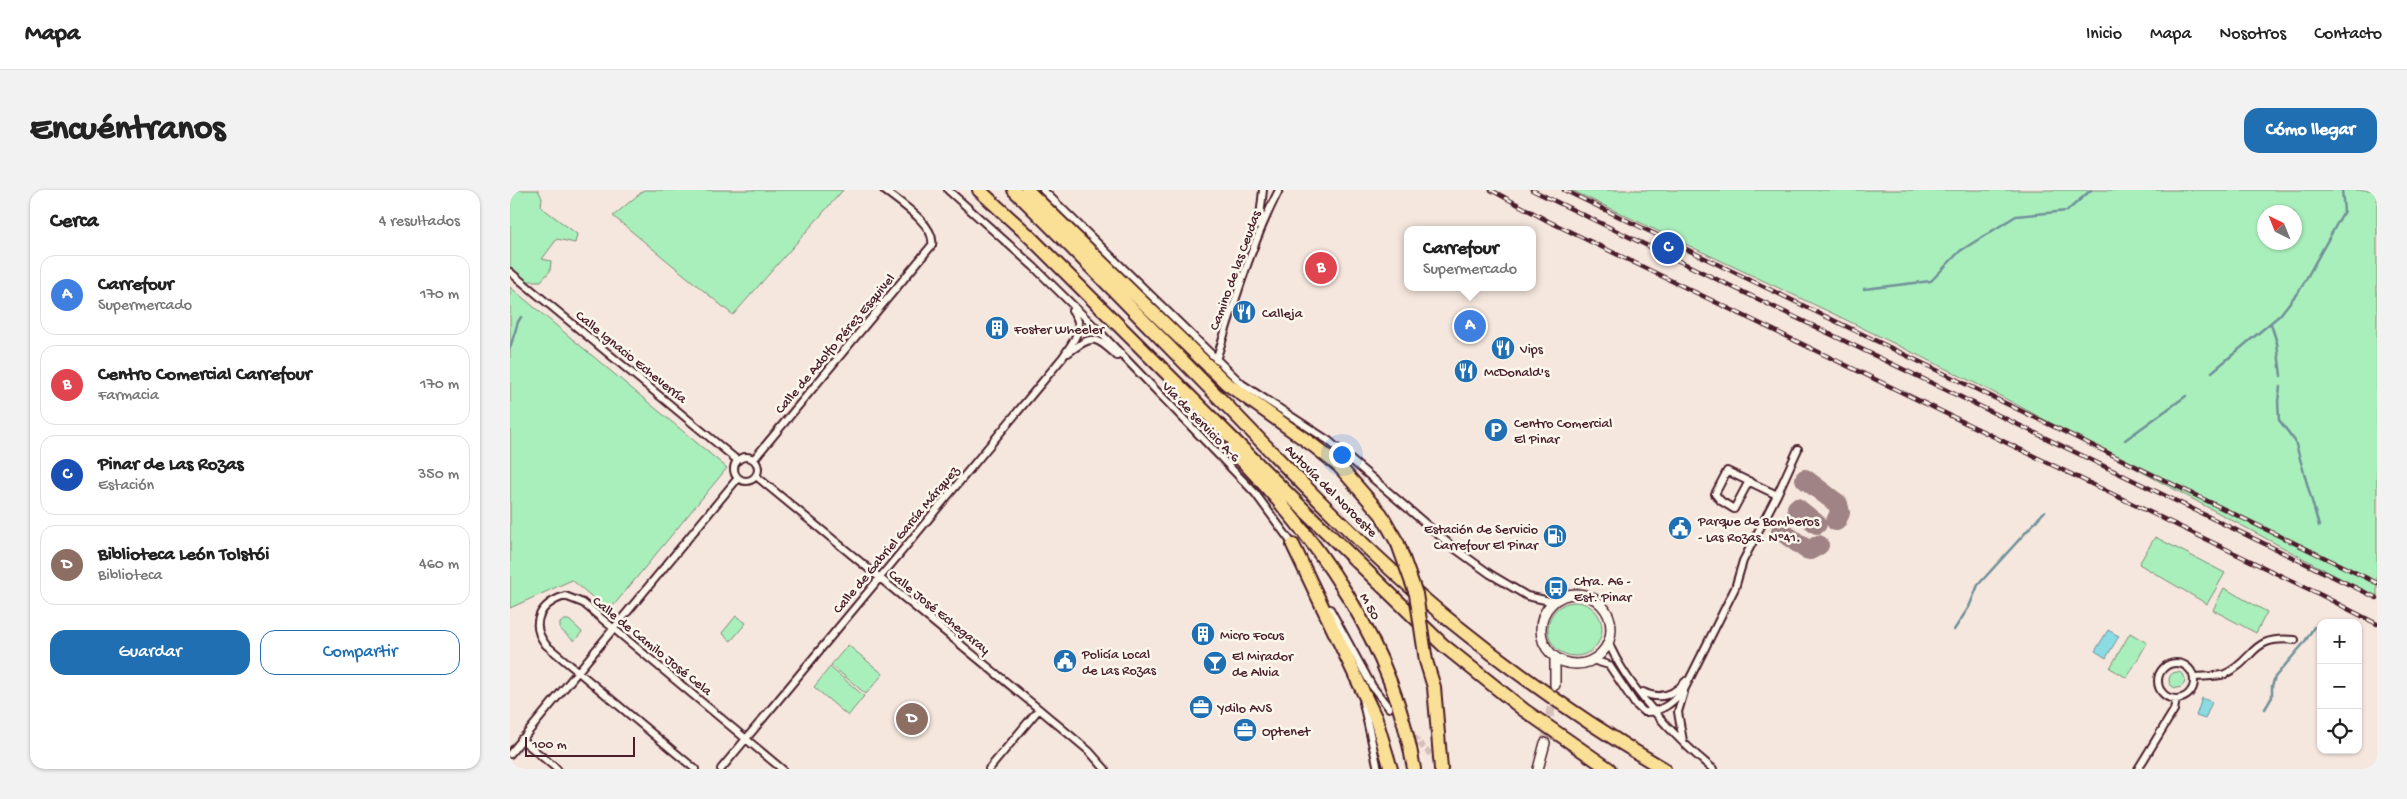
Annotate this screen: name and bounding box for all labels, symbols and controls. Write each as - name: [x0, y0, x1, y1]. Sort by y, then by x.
- text: Mapa: [25, 20, 80, 49]
- text: Inicio: [2086, 24, 2122, 45]
- text: Mapa: [2150, 24, 2191, 45]
- text: Nosotros: [2219, 24, 2286, 45]
- text: Contacto: [2314, 24, 2382, 45]
- button: Cómo llegar: [2244, 108, 2377, 153]
- text: Encuéntranos: [30, 110, 225, 151]
- north arrow: [2257, 205, 2302, 250]
- street label: Camino de las Ceudas: [1207, 208, 1266, 333]
- text: Cerca: [50, 210, 98, 235]
- text: 4 resultados: [379, 213, 460, 232]
- popup: [1404, 226, 1536, 291]
- pin: C: [1652, 229, 1684, 267]
- text: Carrefour: [1423, 238, 1498, 261]
- pin: B: [1305, 249, 1337, 287]
- text: Supermercado: [1423, 261, 1517, 280]
- street label: Calle de Adolfo Pérez Esquivel: [772, 271, 899, 418]
- text: Carrefour: [98, 274, 173, 297]
- text: A: [62, 286, 72, 305]
- text: 170 m: [420, 286, 459, 305]
- text: Supermercado: [98, 297, 192, 316]
- restaurant icon: Calleja: [1231, 299, 1257, 325]
- place label: Calleja: [1262, 306, 1304, 323]
- pin: A: [1454, 307, 1486, 345]
- street label: Calle Ignacio Echeverría: [571, 308, 691, 409]
- building icon: Foster Wheeler: [984, 315, 1010, 341]
- place label: Foster Wheeler: [1013, 322, 1105, 339]
- restaurant icon: Vips: [1490, 335, 1516, 361]
- place label: Vips: [1519, 342, 1544, 359]
- restaurant icon: McDonald's: [1453, 358, 1479, 384]
- text: Centro Comercial Carrefour: [98, 364, 311, 387]
- place label: McDonald's: [1484, 365, 1550, 382]
- text: B: [63, 376, 71, 395]
- text: 170 m: [420, 376, 459, 395]
- street label: Vía de servicio A-6: [1157, 378, 1244, 467]
- text: Farmacia: [98, 387, 159, 406]
- place label: Centro Comercial El Pinar: [1514, 416, 1612, 449]
- parking icon: Centro Comercial El Pinar: [1483, 417, 1509, 443]
- street label: Autovía del Noroeste: [1280, 442, 1381, 542]
- your location: [1329, 442, 1355, 468]
- text: Pinar de Las Rozas: [98, 454, 244, 477]
- street label: Calle de Gabriel García Márquez: [830, 463, 964, 618]
- text: C: [63, 466, 71, 485]
- text: 350 m: [418, 466, 459, 485]
- text: Estación: [98, 477, 154, 496]
- place label: Parque de Bomberos - Las Rozas. Nº41.: [1697, 514, 1820, 547]
- public building icon: Parque de Bomberos - Las Rozas. Nº41.: [1667, 515, 1693, 541]
- place label: Estación de Servicio Carrefour El Pinar: [1424, 522, 1539, 555]
- fuel station icon: Estación de Servicio Carrefour El Pinar: [1542, 523, 1568, 549]
- text: Biblioteca León Tolstói: [98, 544, 269, 567]
- text: D: [62, 556, 72, 575]
- text: 460 m: [419, 556, 459, 575]
- text: Biblioteca: [98, 567, 163, 586]
- street label: Calle José Echegaray: [884, 567, 993, 659]
- place label: Ctra. A6 - Est. Pinar: [1574, 574, 1632, 607]
- bus stop icon: Ctra. A6 - Est. Pinar: [1543, 575, 1569, 601]
- street label: M 50: [1355, 591, 1383, 624]
- street label: Calle de Camilo José Cela: [588, 593, 716, 701]
- map controls: [2317, 619, 2362, 754]
- button: +: [2317, 619, 2362, 664]
- building icon: Micro Focus: [1190, 621, 1216, 647]
- place label: Micro Focus: [1220, 628, 1285, 645]
- button: Guardar: [50, 630, 250, 675]
- button: Compartir: [260, 630, 460, 675]
- place label: Policía Local de Las Rozas: [1081, 647, 1157, 680]
- public building icon: Policía Local de Las Rozas: [1052, 648, 1078, 674]
- place label: El Mirador de Alvia: [1232, 649, 1294, 682]
- bar icon: El Mirador de Alvia: [1202, 650, 1228, 676]
- button: −: [2317, 664, 2362, 709]
- office icon: Ydilo AVS: [1188, 694, 1214, 720]
- pin: D: [896, 700, 928, 738]
- place label: Ydilo AVS: [1216, 701, 1272, 718]
- button: locate: [2317, 709, 2362, 754]
- office icon: Optenet: [1232, 717, 1258, 743]
- place label: Optenet: [1262, 724, 1311, 741]
- scale bar: [525, 734, 635, 757]
- text: 100 m: [532, 737, 567, 754]

